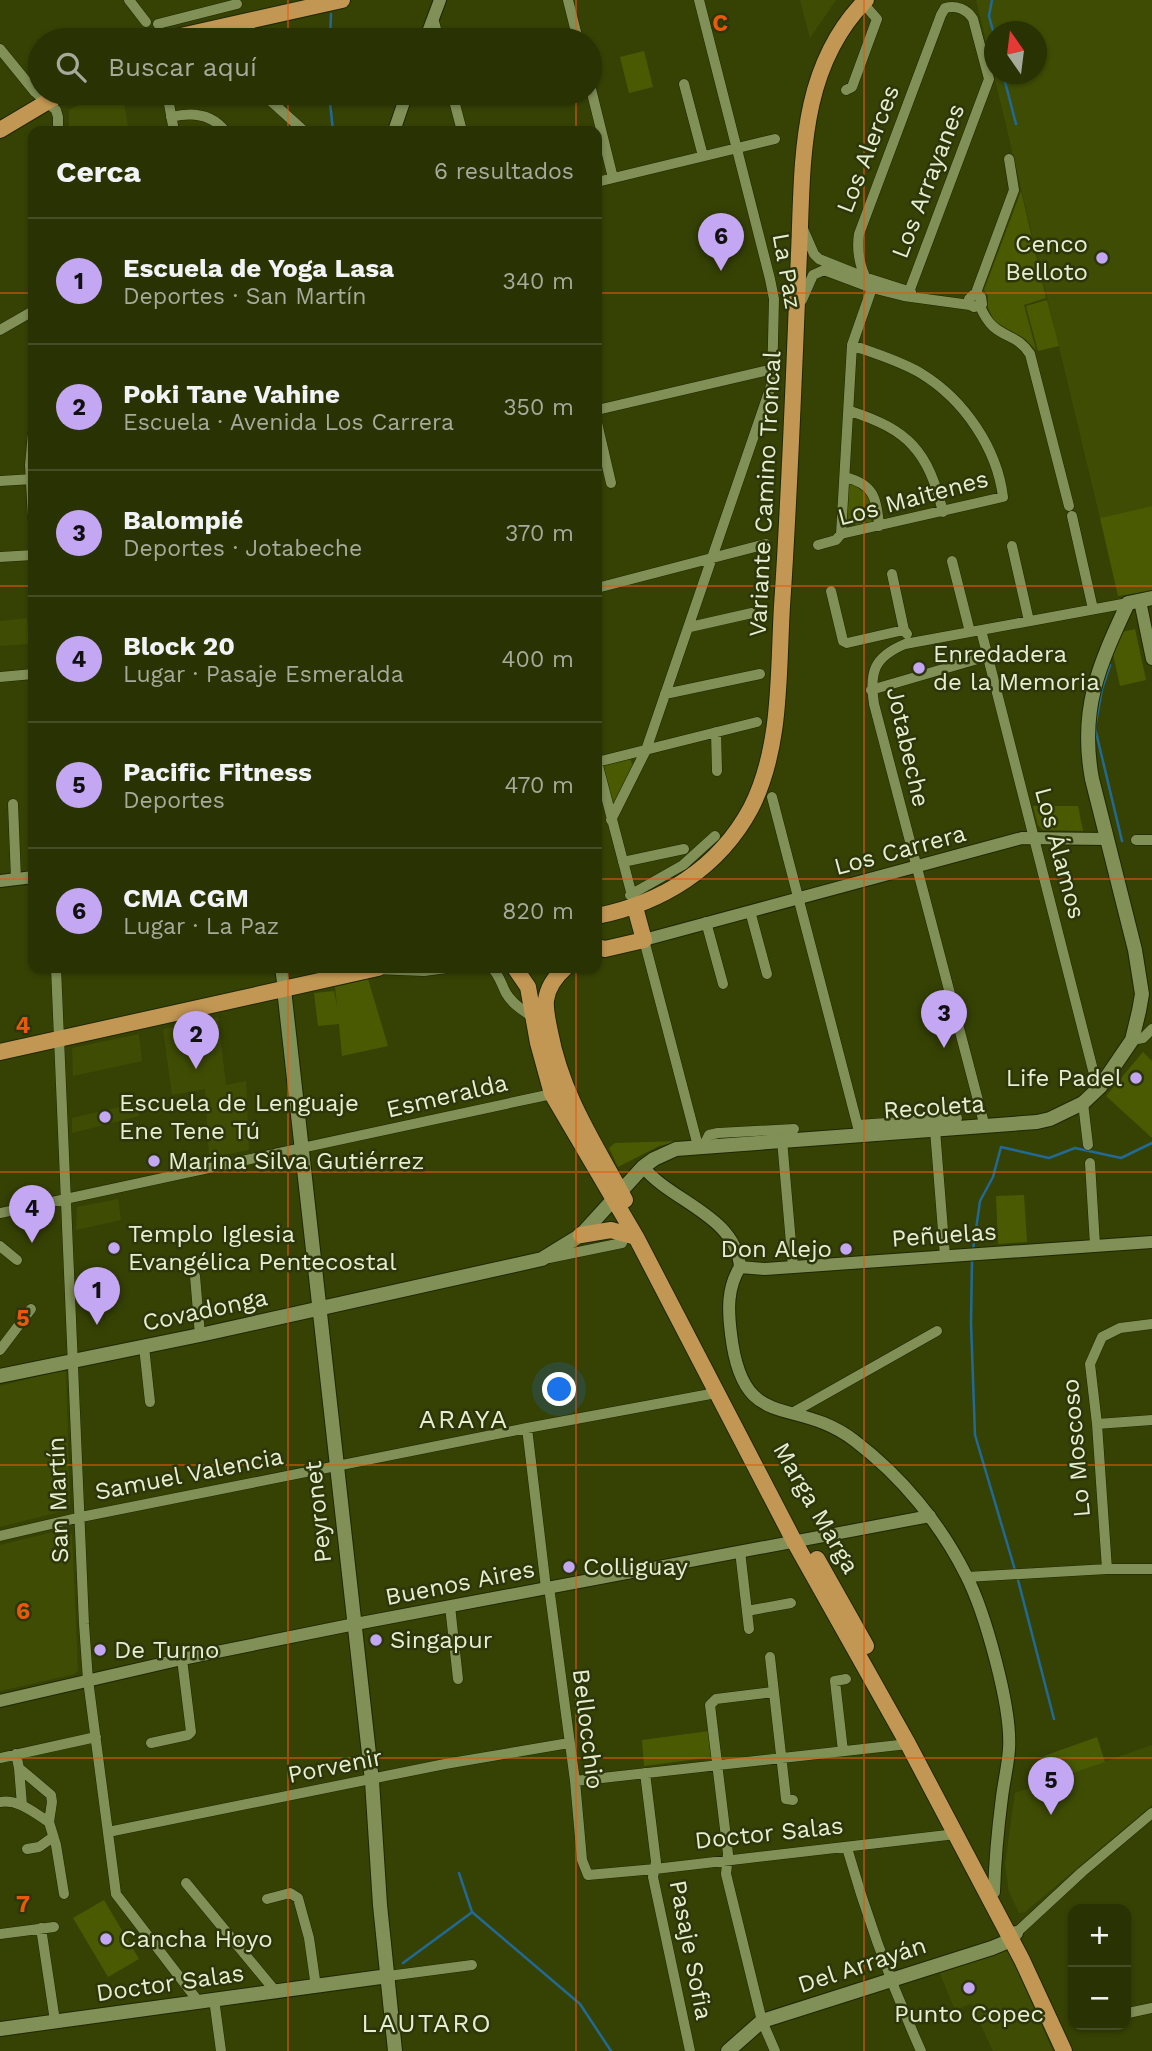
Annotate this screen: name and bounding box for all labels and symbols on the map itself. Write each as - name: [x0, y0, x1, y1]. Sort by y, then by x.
- text: C: [712, 10, 728, 37]
- north arrow: [984, 21, 1047, 84]
- street label: Los Alerces: [831, 81, 905, 217]
- street label: Los Arrayanes: [886, 100, 970, 262]
- pin: 6: [698, 213, 744, 271]
- place label: Cenco Belloto: [1005, 230, 1088, 286]
- street label: La Paz: [767, 231, 807, 311]
- marker: Cenco Belloto: [1094, 250, 1110, 266]
- street label: Variante Camino Troncal: [744, 350, 787, 638]
- street label: Los Maitenes: [835, 464, 991, 532]
- place label: Enredadera de la Memoria: [933, 640, 1100, 696]
- marker: Enredadera de la Memoria: [911, 660, 927, 676]
- street label: Jotabeche: [881, 684, 935, 810]
- street label: Los Álamos: [1029, 784, 1091, 922]
- street label: Los Carrera: [831, 819, 969, 881]
- pin: 3: [921, 990, 967, 1048]
- pin: 2: [173, 1011, 219, 1069]
- text: 4: [16, 1012, 31, 1039]
- place label: Life Padel: [1006, 1064, 1123, 1092]
- street label: Esmeralda: [384, 1068, 510, 1124]
- marker: Life Padel: [1128, 1070, 1144, 1086]
- place label: Escuela de Lenguaje Ene Tene Tú: [119, 1089, 359, 1145]
- street label: Recoleta: [882, 1089, 986, 1125]
- marker: Escuela de Lenguaje Ene Tene Tú: [97, 1109, 113, 1125]
- place label: Marina Silva Gutiérrez: [168, 1147, 424, 1175]
- marker: Marina Silva Gutiérrez: [146, 1153, 162, 1169]
- pin: 4: [9, 1185, 55, 1243]
- street label: Peñuelas: [890, 1217, 998, 1253]
- place label: Templo Iglesia Evangélica Pentecostal: [128, 1220, 397, 1276]
- place label: Don Alejo: [720, 1235, 832, 1263]
- marker: Templo Iglesia Evangélica Pentecostal: [106, 1240, 122, 1256]
- marker: Don Alejo: [838, 1241, 854, 1257]
- pin: 1: [74, 1267, 120, 1325]
- street label: Covadonga: [140, 1283, 270, 1337]
- text: 5: [16, 1305, 30, 1332]
- your location: [542, 1372, 576, 1406]
- street label: Lo Moscoso: [1056, 1378, 1096, 1518]
- district label: ARAYA: [419, 1404, 509, 1434]
- street label: San Martín: [42, 1437, 74, 1563]
- street label: Marga Marga: [767, 1438, 865, 1578]
- street label: Samuel Valencia: [92, 1442, 286, 1506]
- street label: Peyronet: [299, 1460, 337, 1564]
- place label: Colliguay: [583, 1553, 688, 1581]
- street label: Buenos Aires: [383, 1555, 537, 1611]
- marker: Colliguay: [561, 1559, 577, 1575]
- text: 6: [16, 1598, 30, 1625]
- place label: Singapur: [390, 1626, 493, 1654]
- marker: Singapur: [368, 1632, 384, 1648]
- place label: De Turno: [114, 1636, 219, 1664]
- marker: De Turno: [92, 1642, 108, 1658]
- street label: Bellocchio: [567, 1667, 609, 1791]
- street label: Porvenir: [285, 1743, 385, 1789]
- pin: 5: [1028, 1757, 1074, 1815]
- street label: Doctor Salas: [693, 1811, 845, 1855]
- street label: Pasaje Sofia: [664, 1878, 718, 2022]
- text: 7: [16, 1891, 30, 1918]
- place label: Cancha Hoyo: [120, 1925, 273, 1953]
- marker: Cancha Hoyo: [98, 1931, 114, 1947]
- street label: Del Arrayán: [794, 1931, 930, 1999]
- street label: Doctor Salas: [94, 1959, 246, 2007]
- marker: Punto Copec: [961, 1980, 977, 1996]
- place label: Punto Copec: [894, 2000, 1044, 2028]
- district label: LAUTARO: [361, 2008, 493, 2038]

